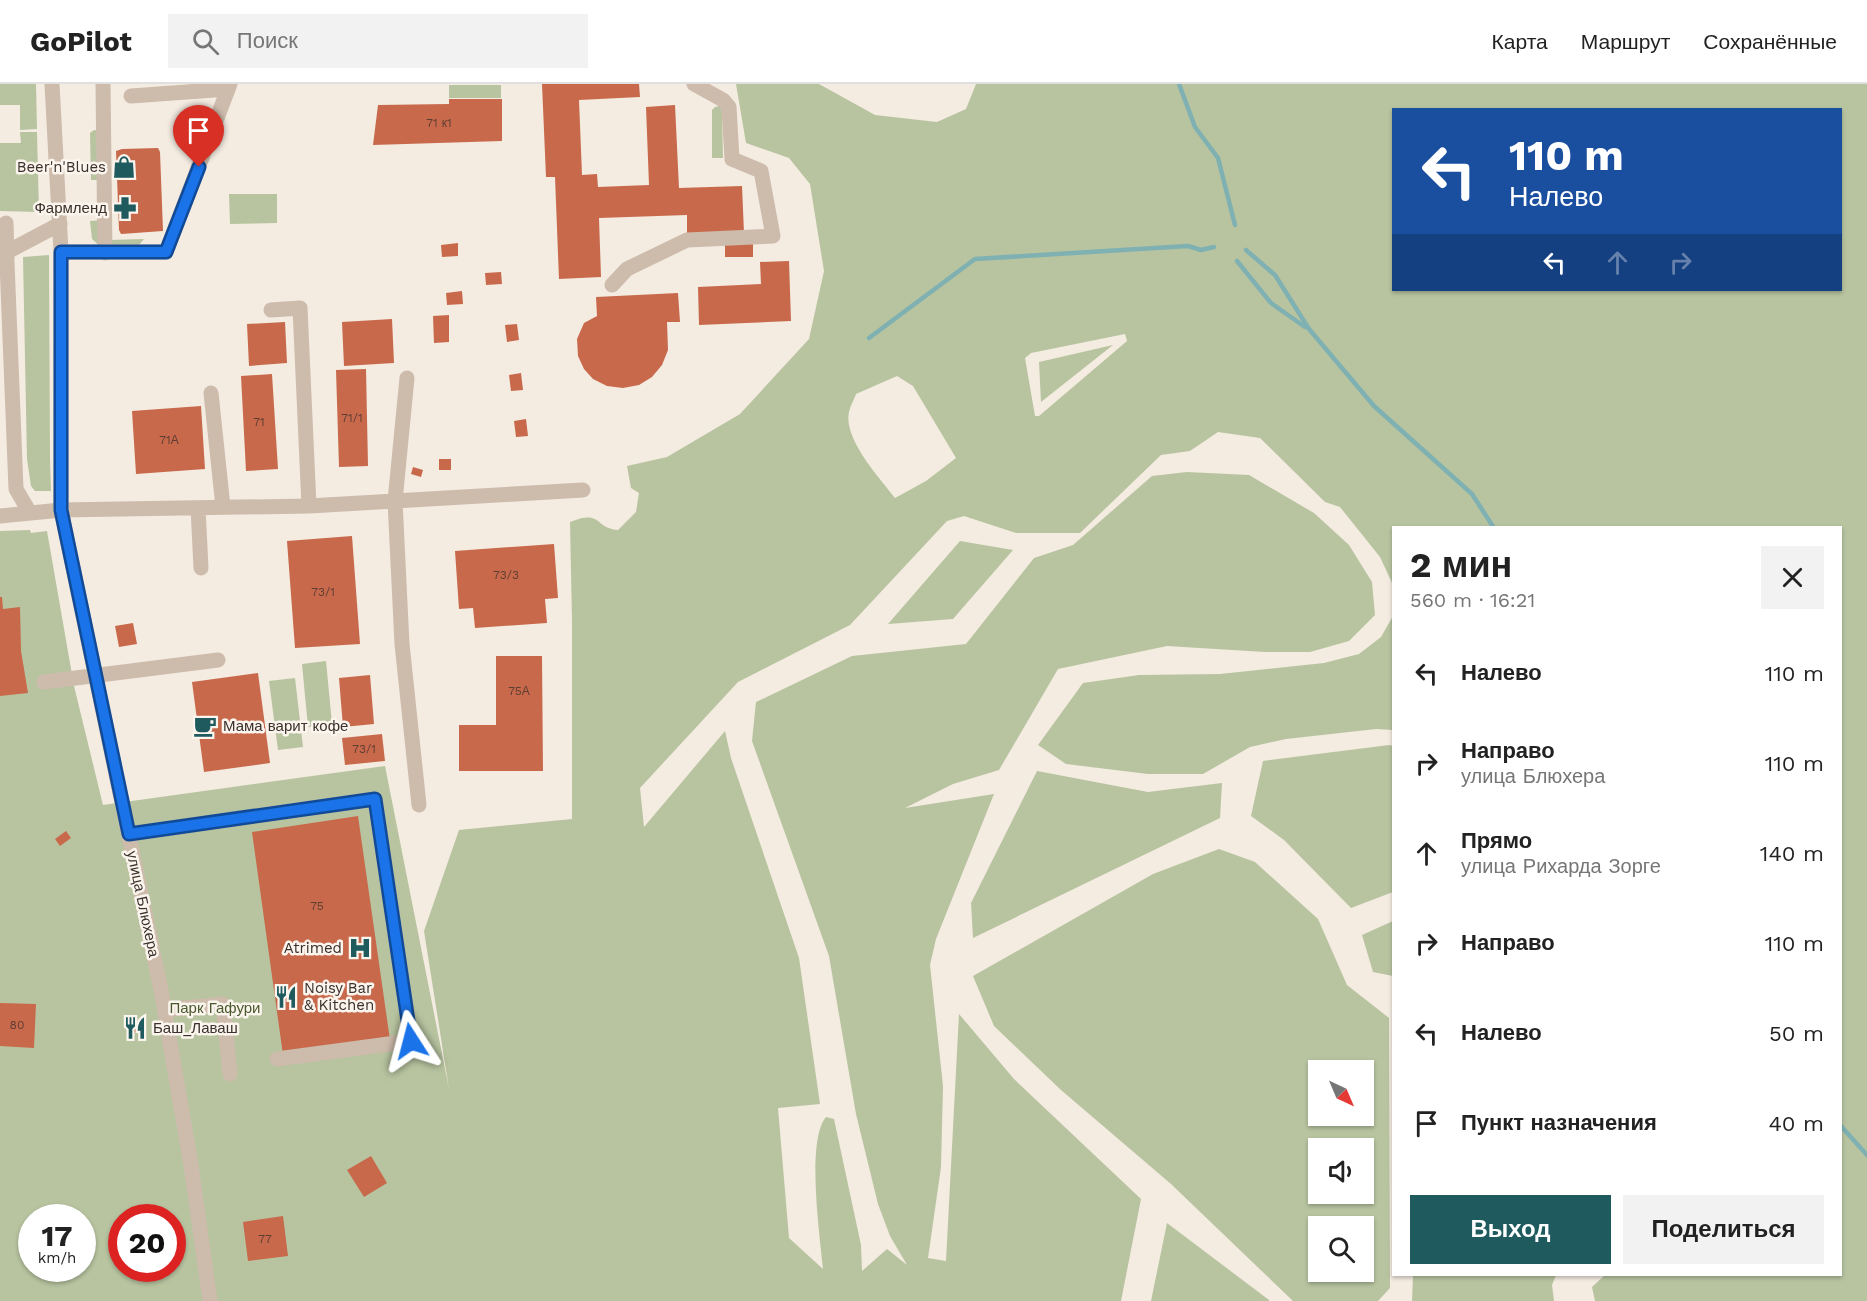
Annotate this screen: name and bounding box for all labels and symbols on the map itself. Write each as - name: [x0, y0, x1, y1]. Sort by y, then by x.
- pin: [173, 105, 224, 167]
- house number: 71 к1: [426, 116, 452, 130]
- shop icon: Beer'n'Blues: [111, 154, 137, 180]
- place label: Beer'n'Blues: [17, 158, 106, 176]
- pharmacy icon: Фармленд: [112, 195, 138, 221]
- place label: Фармленд: [34, 199, 107, 217]
- house number: 71/1: [341, 411, 363, 425]
- house number: 71: [253, 415, 265, 429]
- house number: 71А: [159, 433, 179, 447]
- house number: 73/3: [493, 568, 519, 582]
- house number: 73/1: [311, 585, 335, 599]
- house number: 75А: [508, 684, 530, 698]
- cafe icon: Мама варит кофе: [192, 713, 218, 739]
- place label: Мама варит кофе: [223, 717, 348, 735]
- house number: 73/1: [352, 742, 376, 756]
- street label: улица Блюхера: [123, 849, 163, 959]
- house number: 75: [310, 899, 324, 913]
- hospital icon: Atrimed: [347, 935, 373, 961]
- place label: Atrimed: [284, 939, 342, 957]
- place label: Noisy Bar & Kitchen: [304, 979, 374, 1014]
- restaurant icon: Noisy Bar & Kitchen: [273, 984, 299, 1010]
- park label: Парк Гафури: [170, 999, 261, 1017]
- position arrow: [379, 1009, 443, 1073]
- restaurant icon: Баш_Лаваш: [122, 1015, 148, 1041]
- house number: 80: [10, 1018, 24, 1032]
- place label: Баш_Лаваш: [153, 1019, 238, 1037]
- north arrow: [1308, 1060, 1374, 1126]
- speed limit sign: 20: [108, 1204, 186, 1282]
- house number: 77: [258, 1232, 272, 1246]

